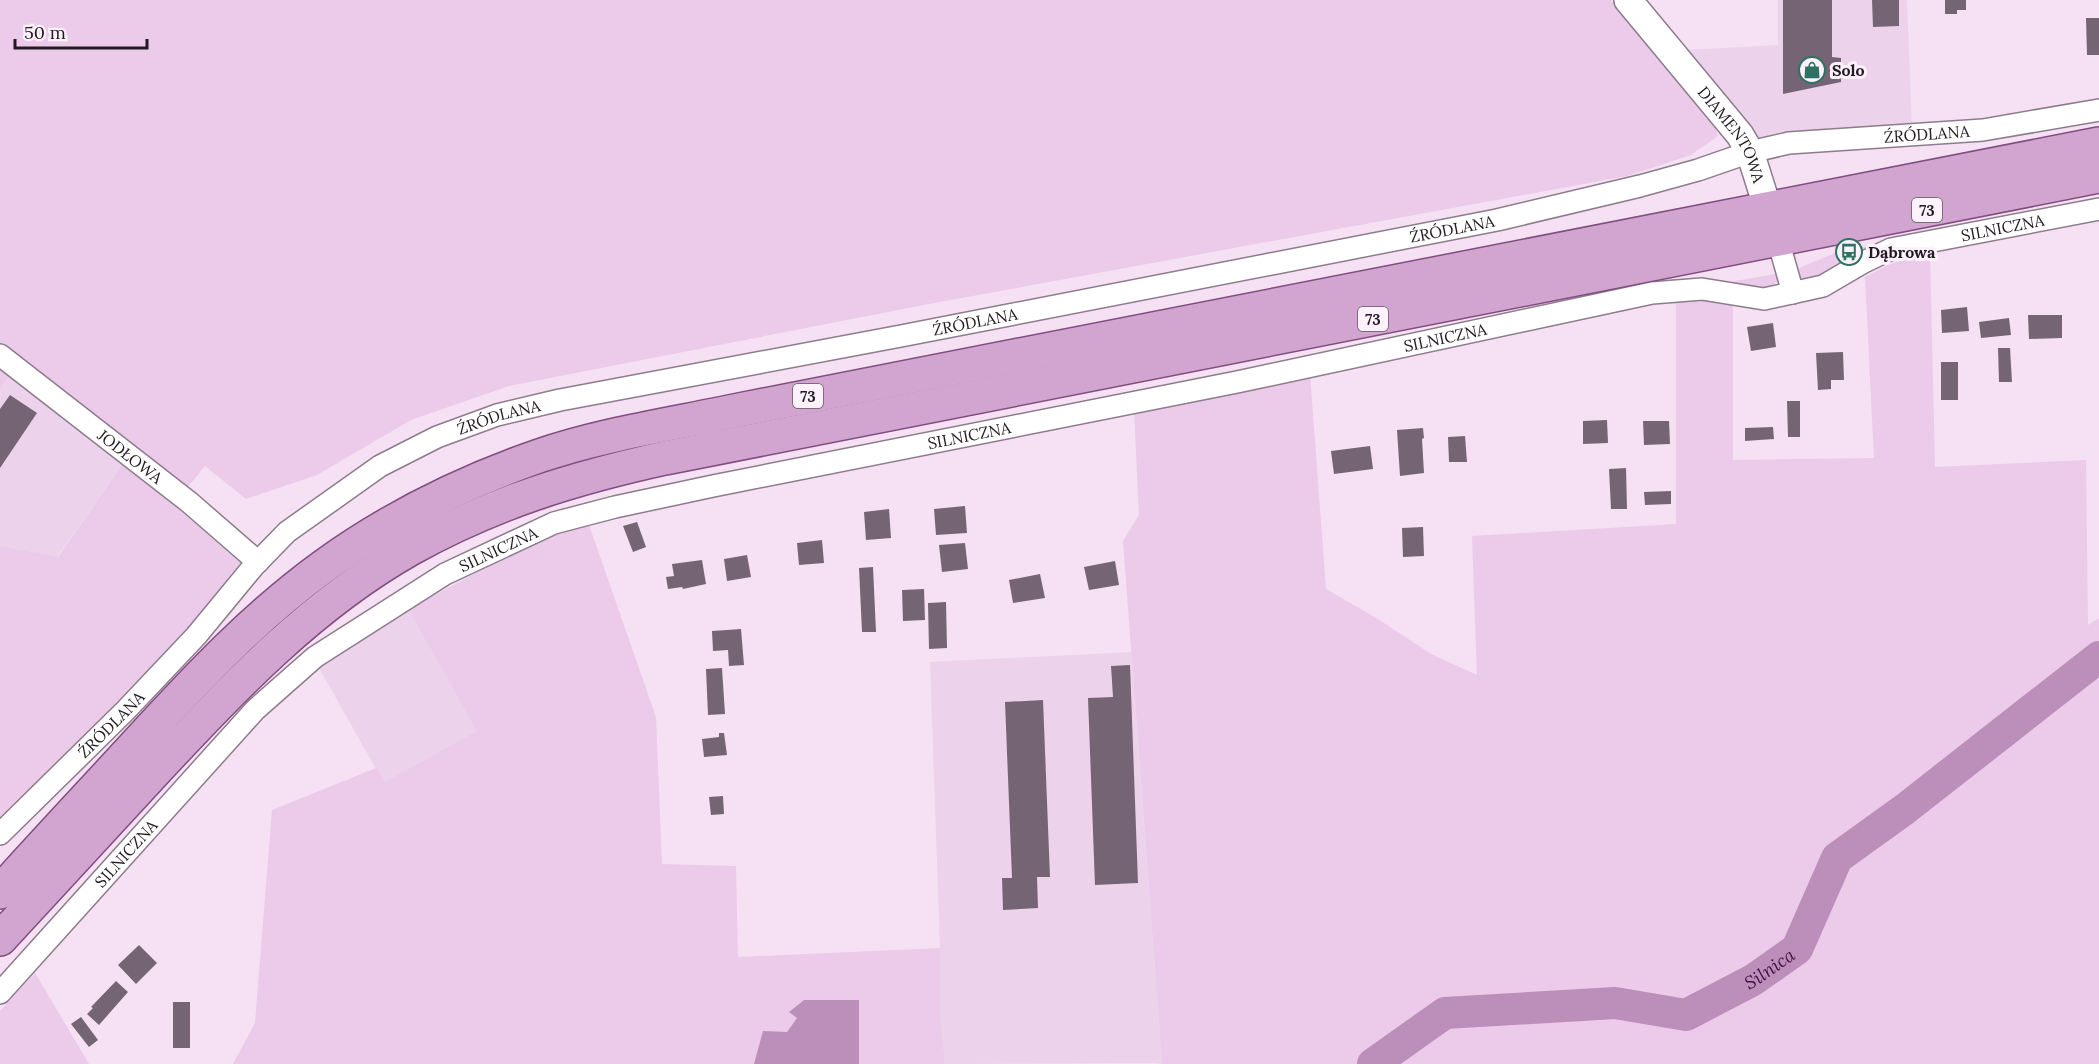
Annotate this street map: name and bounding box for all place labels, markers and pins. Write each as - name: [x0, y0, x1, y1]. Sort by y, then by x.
- shop icon: Solo: [1797, 55, 1827, 85]
- place label: Solo: [1832, 60, 1865, 80]
- bus stop icon: Dąbrowa: [1834, 237, 1864, 267]
- place label: Dąbrowa: [1868, 242, 1936, 262]

